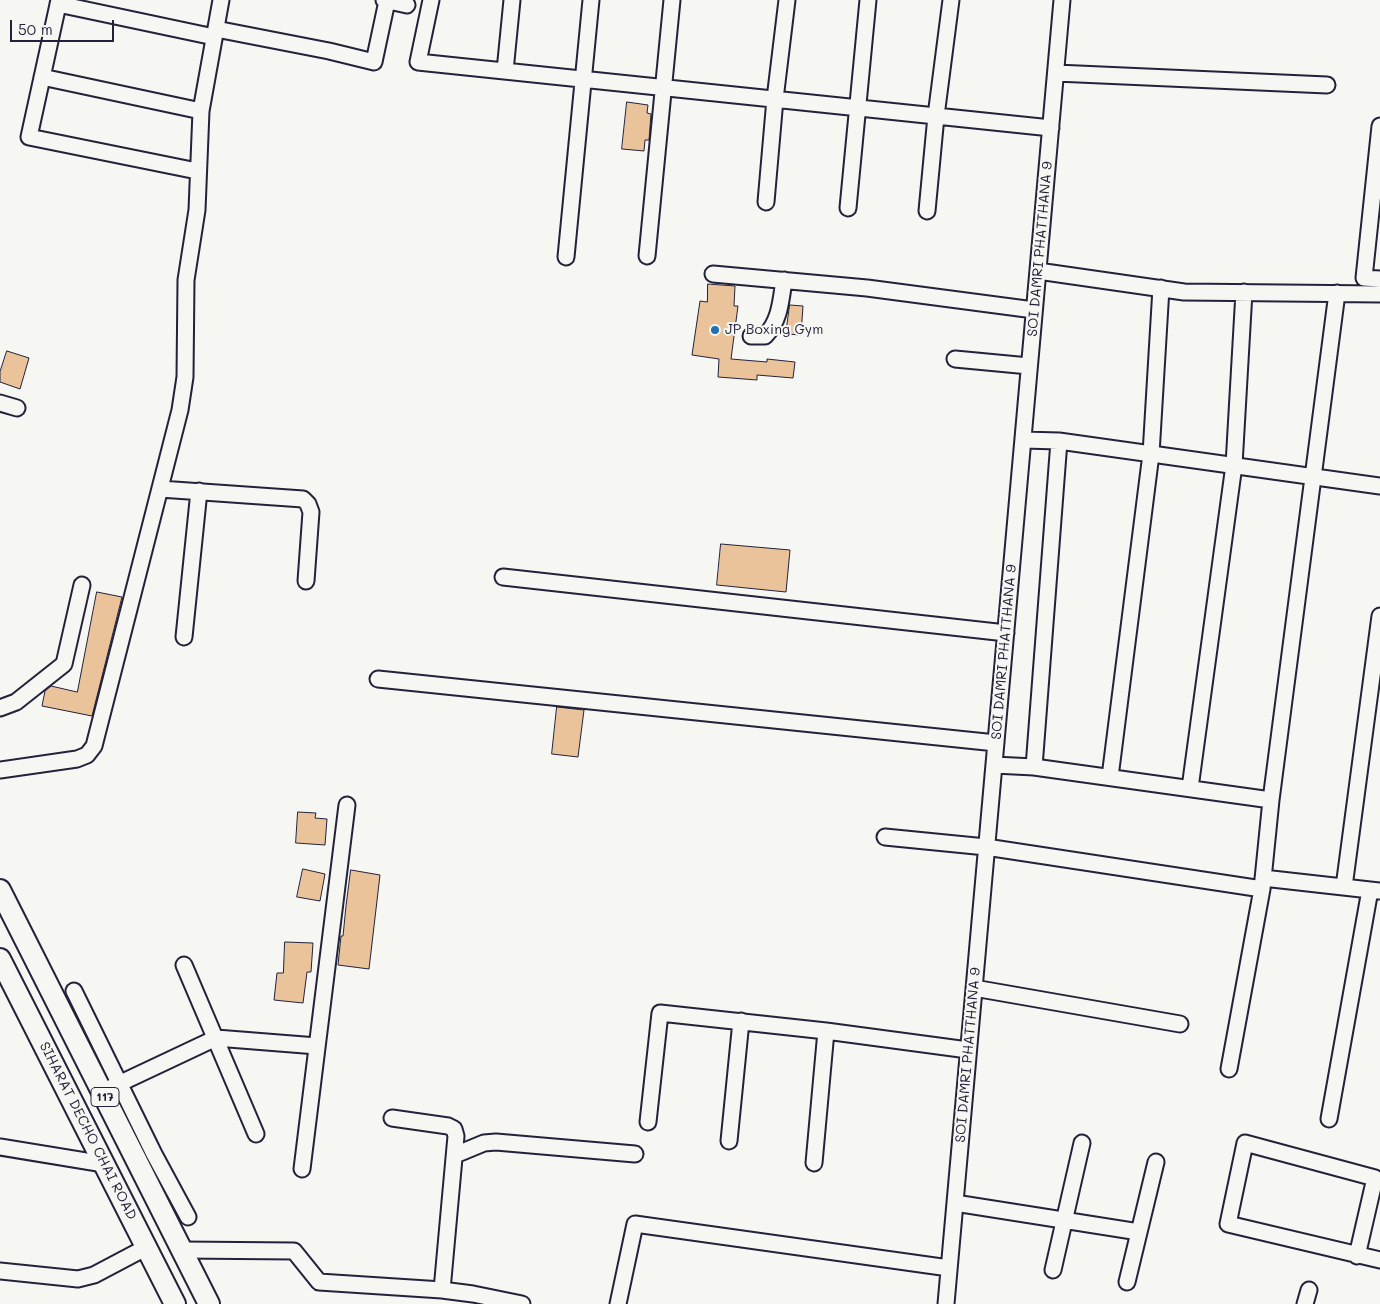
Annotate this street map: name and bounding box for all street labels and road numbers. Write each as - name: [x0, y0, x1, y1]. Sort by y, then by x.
- street label: SOI DAMRI PHATTHANA 9: [1024, 161, 1056, 337]
- street label: SOI DAMRI PHATTHANA 9: [988, 564, 1020, 740]
- street label: SOI DAMRI PHATTHANA 9: [952, 967, 984, 1143]
- street label: SIHARAT DECHO CHAI ROAD: [36, 1039, 140, 1223]
- road number: 117: [91, 1088, 119, 1106]

